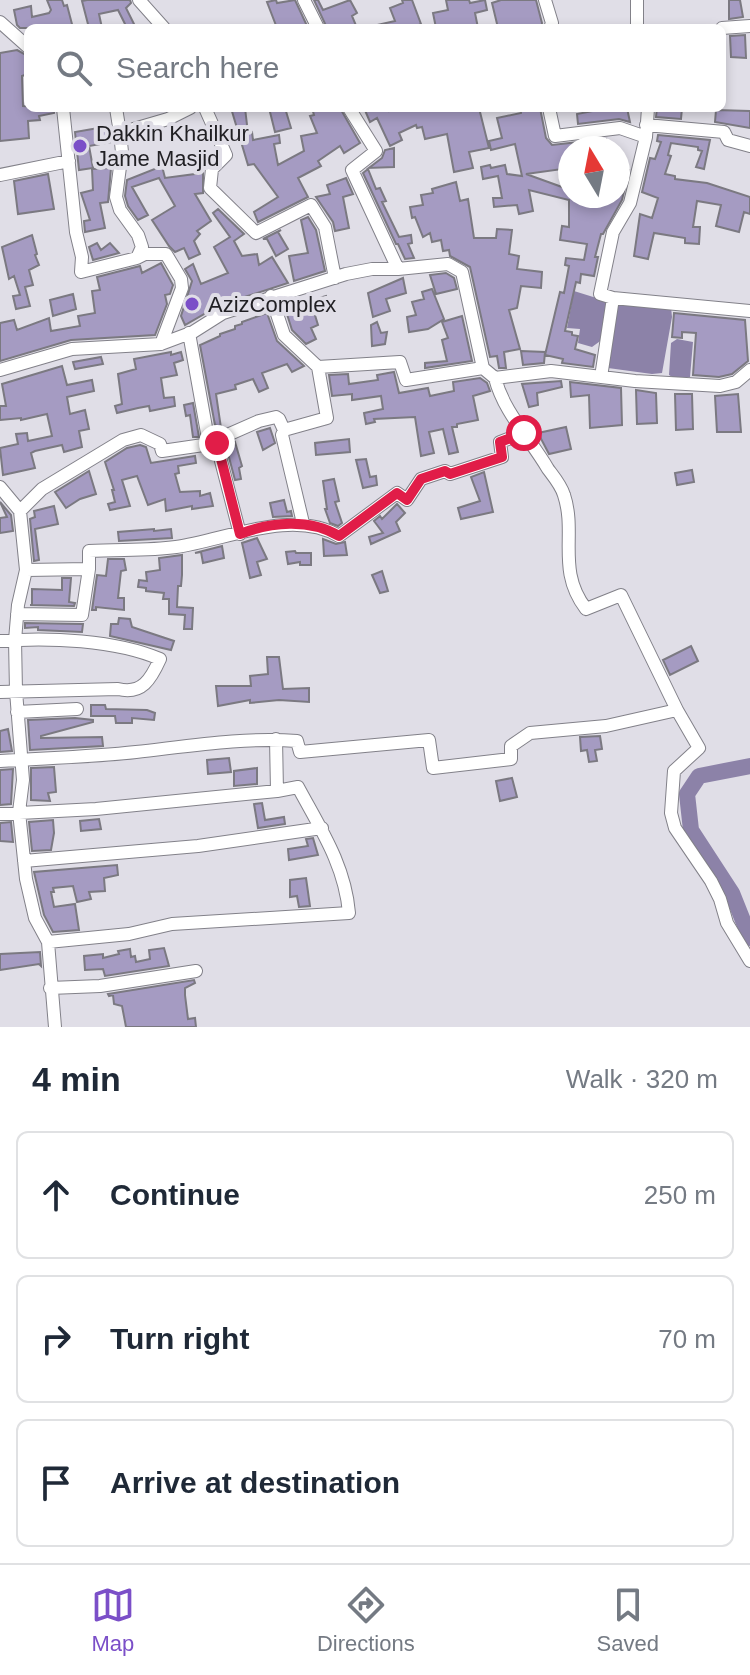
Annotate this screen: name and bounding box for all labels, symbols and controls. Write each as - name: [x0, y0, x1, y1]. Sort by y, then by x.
- search box: [24, 24, 726, 112]
- icon: search: [52, 46, 96, 90]
- text: Search here: [116, 51, 279, 84]
- place label: Dakkin Khailkur Jame Masjid: [96, 121, 249, 171]
- north arrow: [558, 136, 630, 208]
- marker: Dakkin Khailkur Jame Masjid: [71, 137, 89, 155]
- place label: AzizComplex: [208, 292, 336, 317]
- marker: AzizComplex: [183, 295, 201, 313]
- route start: [506, 415, 542, 451]
- route end: [199, 425, 235, 461]
- text: 4 min: [32, 1060, 121, 1098]
- text: Walk · 320 m: [566, 1064, 718, 1094]
- icon: ahead: [34, 1173, 78, 1217]
- text: Continue: [110, 1178, 240, 1211]
- text: 250 m: [644, 1180, 716, 1210]
- icon: right: [34, 1317, 78, 1361]
- text: Turn right: [110, 1322, 249, 1355]
- text: 70 m: [658, 1324, 716, 1354]
- icon: arrive: [34, 1461, 78, 1505]
- text: Arrive at destination: [110, 1466, 400, 1499]
- tab: Map: [91, 1583, 135, 1657]
- tab: Directions: [317, 1583, 415, 1657]
- tab: Saved: [597, 1583, 659, 1657]

